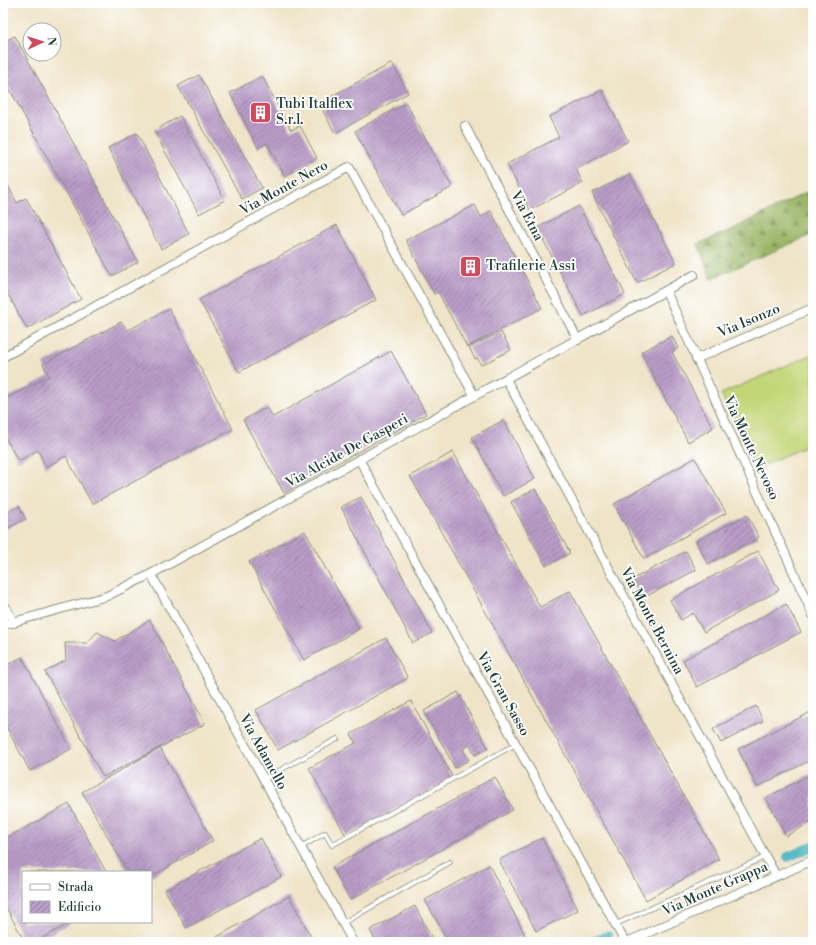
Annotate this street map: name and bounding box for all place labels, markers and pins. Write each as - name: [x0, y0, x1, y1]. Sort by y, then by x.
- place label: Tubi Italflex S.r.l.: [276, 95, 353, 129]
- building icon: Tubi Italflex S.r.l.: [247, 99, 273, 125]
- building icon: Trafilerie Assi: [457, 253, 483, 279]
- place label: Trafilerie Assi: [486, 257, 576, 275]

